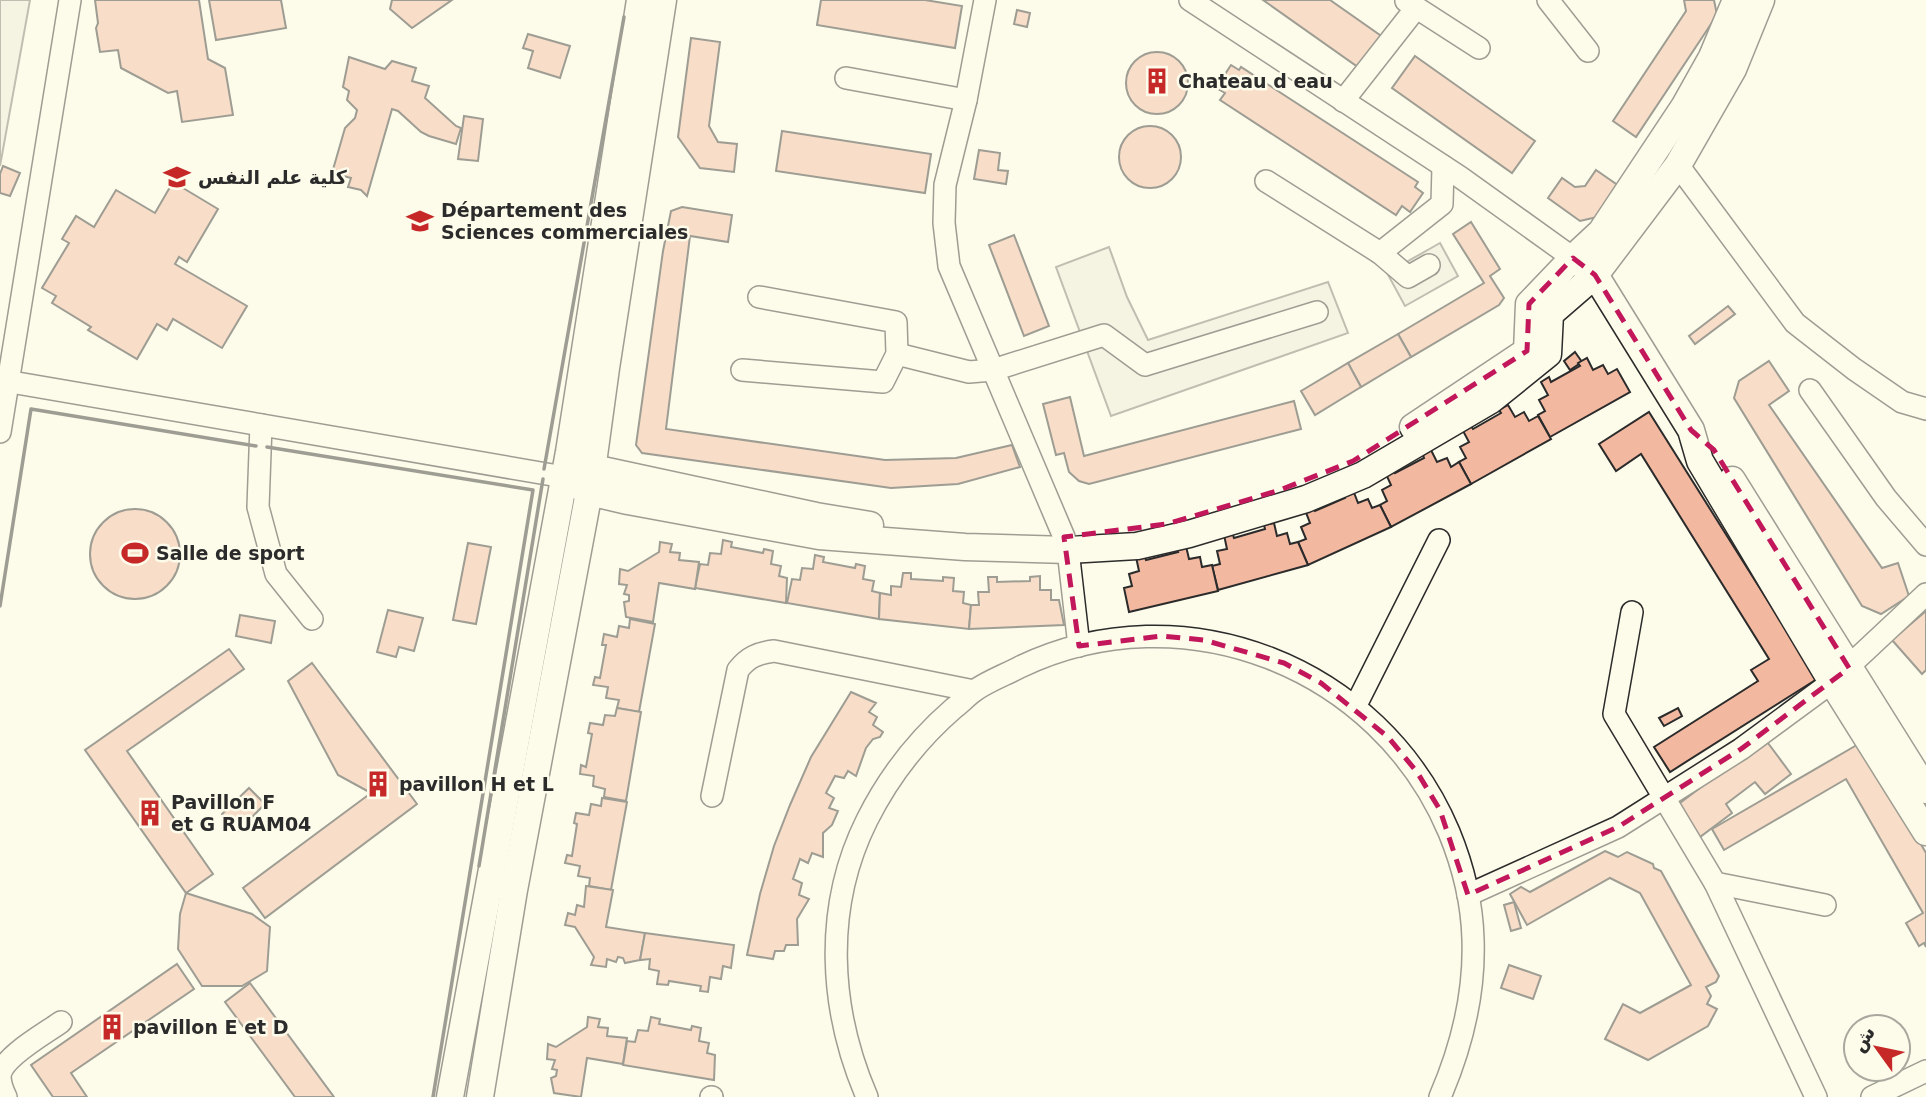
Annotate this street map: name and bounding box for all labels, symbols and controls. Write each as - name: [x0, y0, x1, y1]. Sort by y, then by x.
- building icon: Chateau d eau: [1142, 66, 1172, 96]
- place label: Chateau d eau: [1178, 70, 1333, 92]
- school or university icon: كلية علم النفس: [162, 162, 192, 192]
- place label: كلية علم النفس: [198, 166, 348, 189]
- place label: Département des Sciences commerciales: [441, 199, 688, 243]
- school or university icon: Département des Sciences commerciales: [405, 206, 435, 236]
- sports icon: Salle de sport: [120, 538, 150, 568]
- place label: Salle de sport: [156, 542, 305, 564]
- building icon: pavillon H et L: [363, 769, 393, 799]
- place label: pavillon H et L: [399, 773, 554, 795]
- place label: Pavillon F et G RUAM04: [171, 791, 311, 835]
- building icon: Pavillon F et G RUAM04: [135, 798, 165, 828]
- building icon: pavillon E et D: [97, 1012, 127, 1042]
- north arrow: [1842, 1013, 1912, 1083]
- place label: pavillon E et D: [133, 1016, 289, 1038]
- text: ش: [1846, 1022, 1880, 1056]

